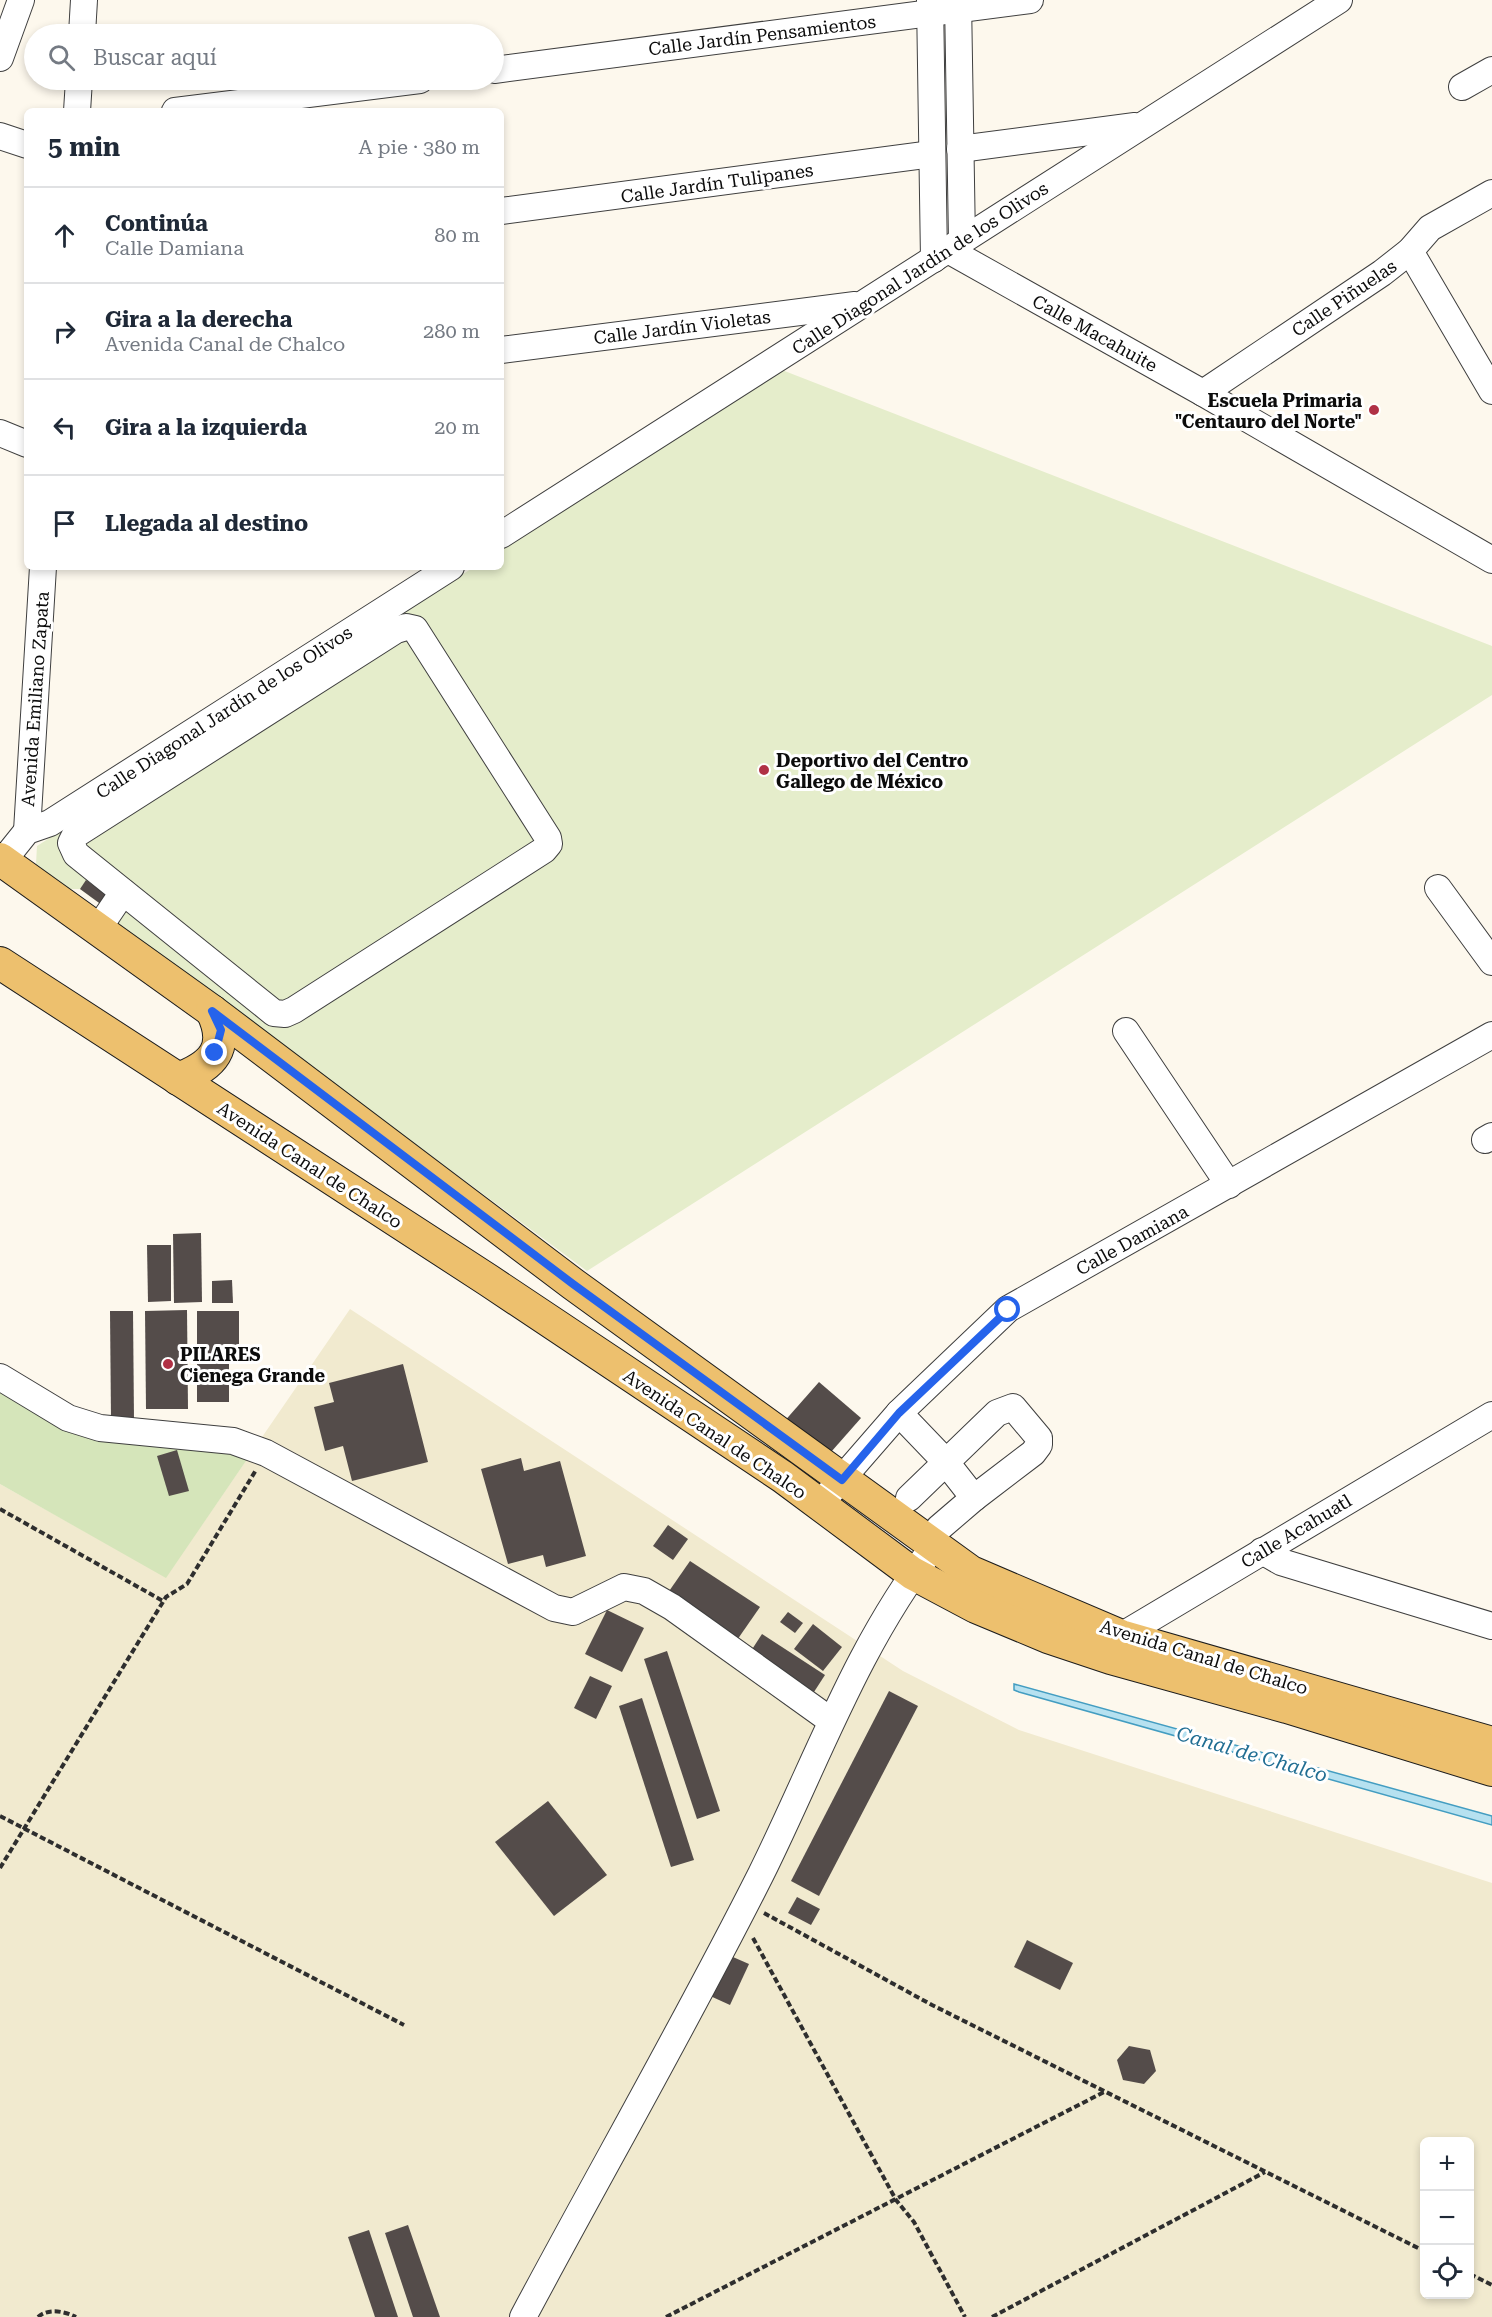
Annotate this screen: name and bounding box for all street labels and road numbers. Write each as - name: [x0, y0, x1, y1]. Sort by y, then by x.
- street label: Calle Jardín Pensamientos: [647, 11, 877, 59]
- street label: Calle Jardín Tulipanes: [619, 159, 815, 207]
- street label: Calle Diagonal Jardín de los Olivos: [788, 177, 1052, 359]
- street label: Calle Piñuelas: [1288, 255, 1400, 341]
- street label: Calle Macahuite: [1029, 290, 1161, 376]
- street label: Calle Jardín Violetas: [592, 306, 772, 348]
- street label: Avenida Emiliano Zapata: [17, 590, 53, 807]
- street label: Calle Diagonal Jardín de los Olivos: [92, 621, 356, 803]
- street label: Avenida Canal de Chalco: [214, 1097, 406, 1233]
- street label: Calle Damiana: [1072, 1200, 1192, 1280]
- street label: Avenida Canal de Chalco: [619, 1365, 811, 1503]
- street label: Calle Acahuatl: [1237, 1490, 1355, 1572]
- street label: Avenida Canal de Chalco: [1098, 1615, 1310, 1699]

